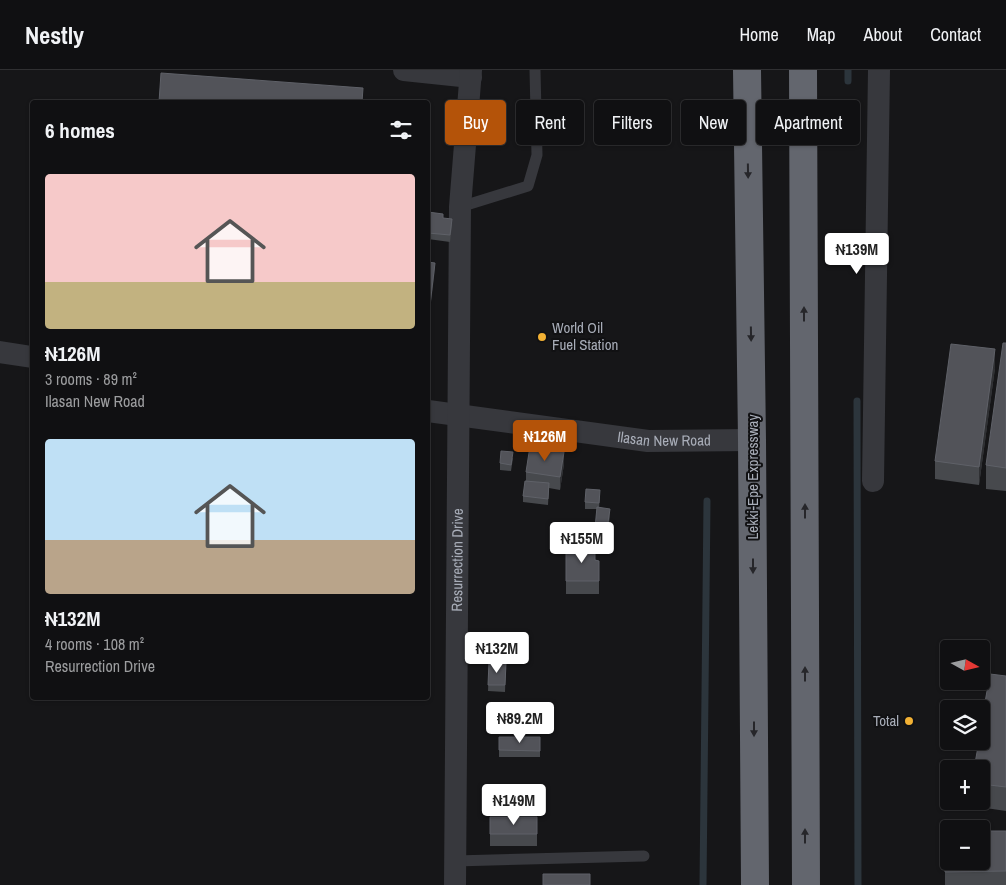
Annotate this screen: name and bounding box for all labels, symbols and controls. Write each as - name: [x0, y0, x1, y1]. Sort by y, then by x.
- text: Nestly: [25, 19, 84, 51]
- text: Home: [739, 22, 779, 47]
- text: Map: [807, 22, 836, 47]
- text: About: [864, 22, 902, 47]
- text: Contact: [930, 22, 981, 47]
- chip: Buy: [445, 100, 506, 145]
- chip: Rent: [516, 100, 584, 145]
- chip: Filters: [594, 100, 671, 145]
- chip: New: [681, 100, 746, 145]
- chip: Apartment: [756, 100, 860, 145]
- text: 6 homes: [45, 116, 115, 145]
- icon: filters: [387, 116, 415, 144]
- one-way arrow: [744, 163, 752, 179]
- icon: home: [185, 206, 275, 296]
- pin: ₦139M: [822, 232, 892, 275]
- text: ₦139M: [836, 238, 878, 260]
- one-way arrow: [800, 306, 808, 322]
- place label: World Oil Fuel Station: [552, 317, 618, 355]
- one-way arrow: [747, 326, 755, 342]
- marker: World Oil Fuel Station: [536, 331, 548, 343]
- text: ₦126M: [45, 339, 101, 368]
- text: 3 rooms · 89 m²: [45, 368, 137, 390]
- text: Ilasan New Road: [45, 390, 145, 412]
- street label: Lekki-Epe Expressway: [742, 414, 763, 540]
- pin: ₦126M: [510, 420, 580, 462]
- text: ₦126M: [524, 425, 566, 447]
- street label: Ilasan New Road: [616, 426, 711, 451]
- icon: home: [185, 471, 275, 561]
- one-way arrow: [800, 503, 808, 519]
- street label: Resurrection Drive: [446, 508, 468, 612]
- pin: ₦155M: [547, 522, 617, 564]
- text: ₦155M: [561, 527, 603, 549]
- one-way arrow: [749, 558, 757, 574]
- text: ₦132M: [45, 604, 101, 633]
- pin: ₦132M: [462, 632, 532, 674]
- text: 4 rooms · 108 m²: [45, 633, 144, 655]
- text: ₦132M: [476, 637, 518, 659]
- north arrow: [940, 640, 990, 690]
- map controls: [940, 640, 990, 870]
- text: Resurrection Drive: [45, 655, 155, 677]
- one-way arrow: [801, 666, 809, 682]
- button: layers: [940, 700, 990, 750]
- pin: ₦89.2M: [479, 702, 561, 744]
- text: ₦89.2M: [497, 707, 543, 729]
- place label: Total: [873, 710, 899, 731]
- marker: Total: [903, 715, 915, 727]
- one-way arrow: [750, 721, 758, 737]
- button: +: [940, 760, 990, 810]
- pin: ₦149M: [479, 784, 549, 826]
- text: ₦149M: [493, 789, 535, 811]
- button: −: [940, 820, 990, 870]
- one-way arrow: [801, 828, 809, 844]

